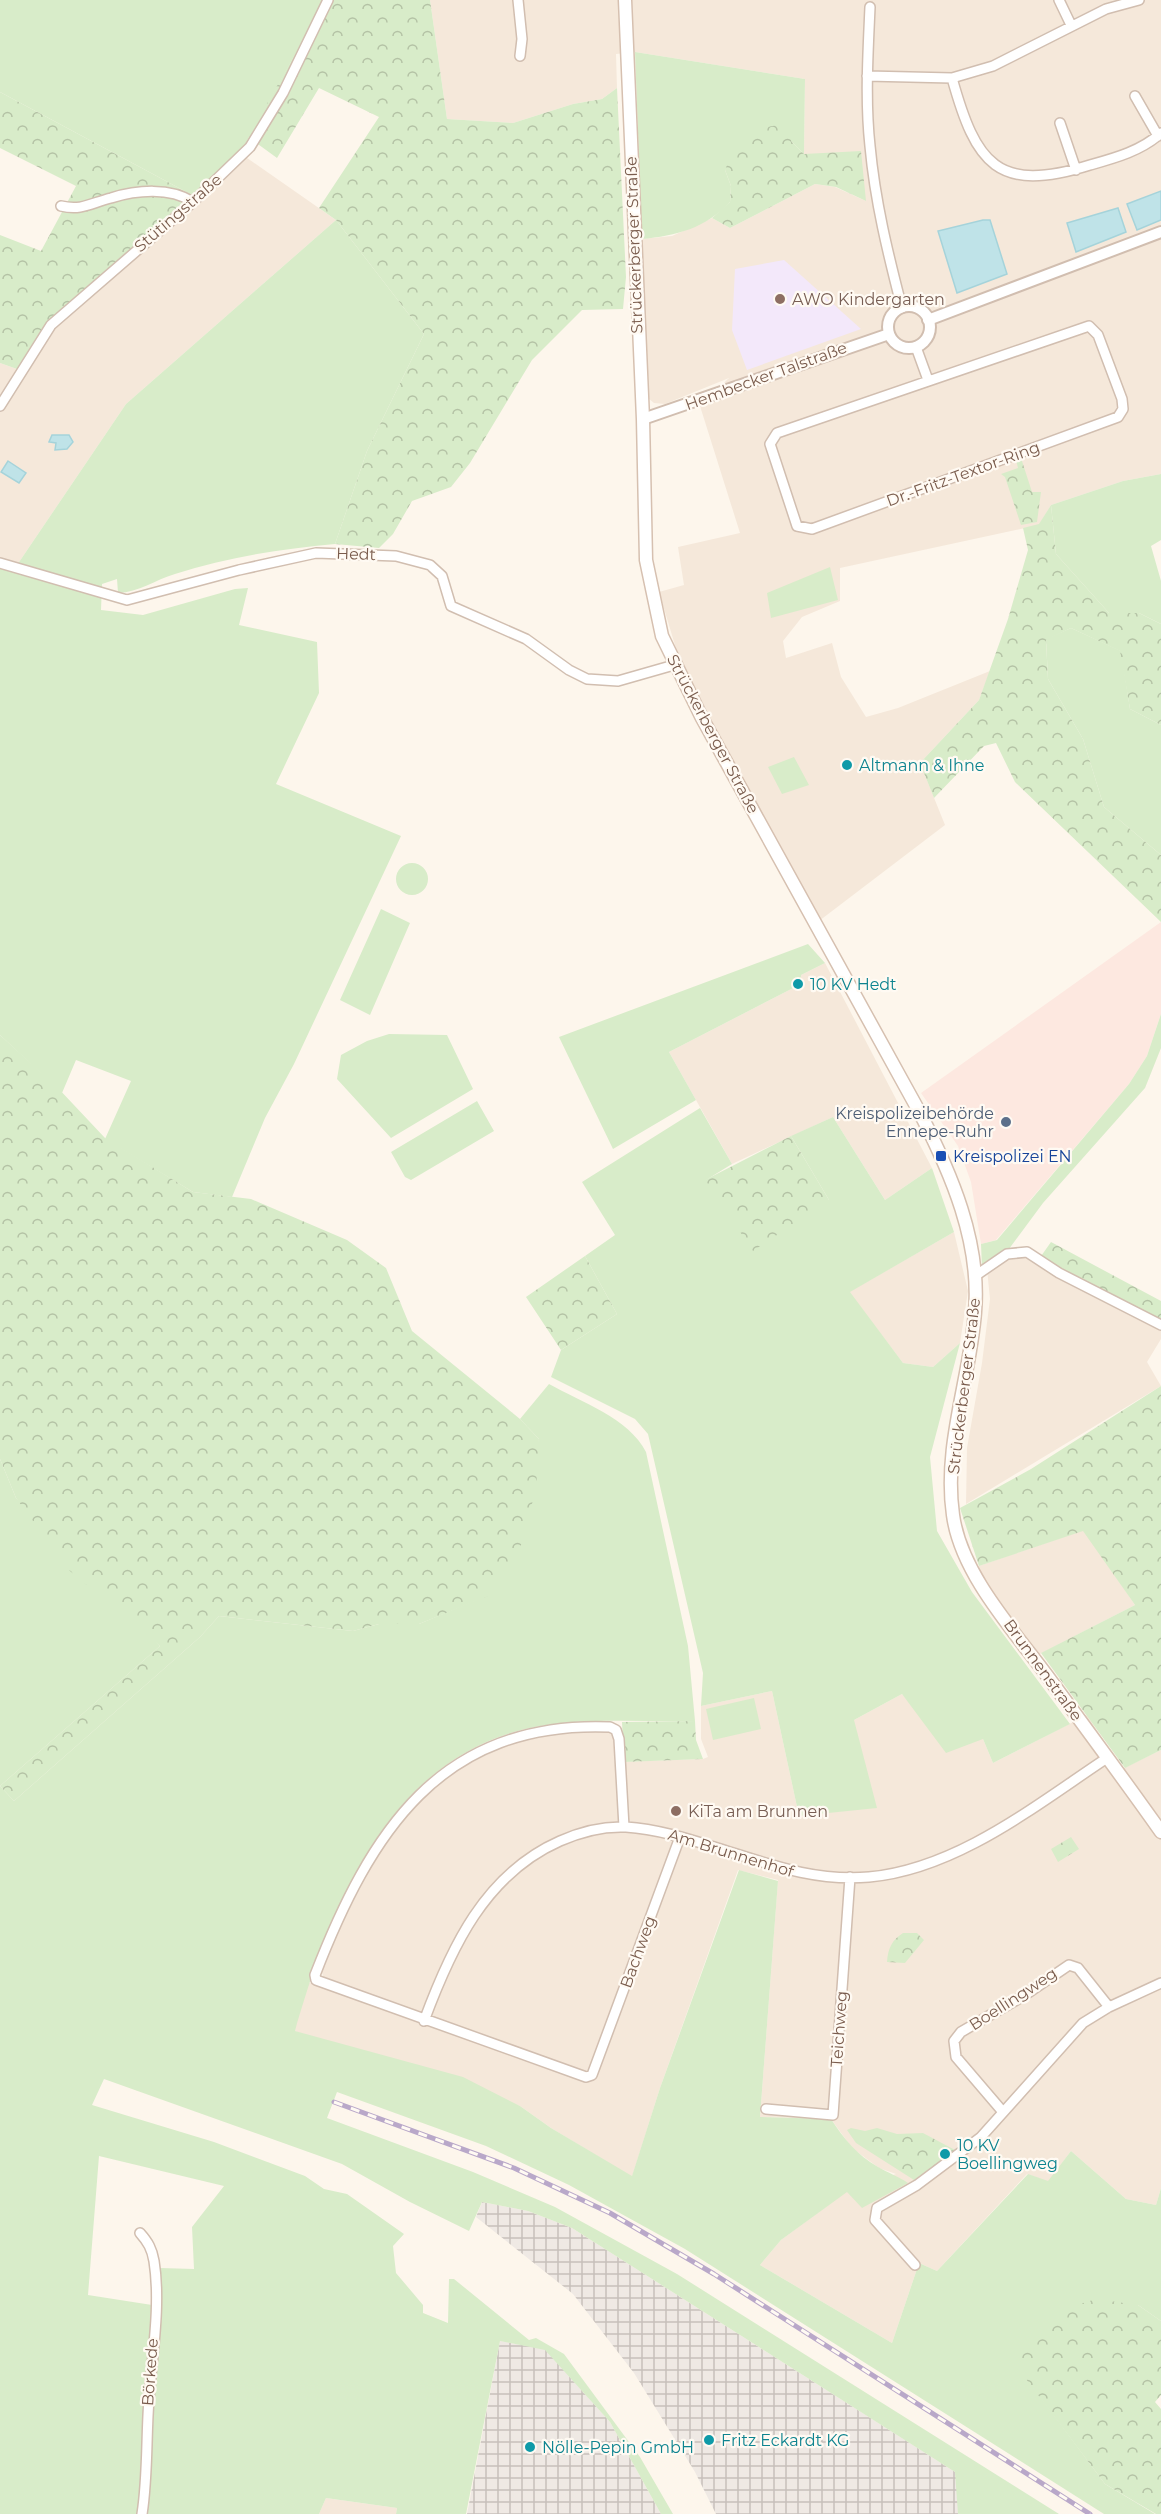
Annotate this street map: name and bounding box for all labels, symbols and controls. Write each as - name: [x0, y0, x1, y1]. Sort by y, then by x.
- street label: Strückerberger Straße: [621, 156, 647, 334]
- street label: Stütingstraße: [130, 170, 226, 256]
- place label: AWO Kindergarten: [792, 290, 945, 309]
- marker: AWO Kindergarten: [773, 292, 787, 306]
- street label: Hembecker Talstraße: [682, 338, 850, 414]
- street label: Dr.-Fritz-Textor-Ring: [884, 437, 1042, 511]
- street label: Hedt: [336, 544, 377, 564]
- street label: Strückerberger Straße: [663, 651, 763, 817]
- place label: Altmann & Ihne: [859, 756, 984, 775]
- marker: Altmann & Ihne: [840, 758, 854, 772]
- place label: 10 KV Hedt: [810, 975, 897, 994]
- marker: 10 KV Hedt: [791, 977, 805, 991]
- place label: Kreispolizeibehörde Ennepe-Ruhr: [835, 1104, 994, 1141]
- marker: Kreispolizeibehörde Ennepe-Ruhr: [999, 1115, 1013, 1129]
- place label: Kreispolizei EN: [953, 1147, 1072, 1166]
- marker: Kreispolizei EN: [934, 1149, 948, 1163]
- street label: Strückerberger Straße: [944, 1297, 984, 1475]
- street label: Brunnenstraße: [1000, 1615, 1086, 1725]
- place label: KiTa am Brunnen: [688, 1802, 828, 1821]
- marker: KiTa am Brunnen: [669, 1804, 683, 1818]
- street label: Am Brunnenhof: [666, 1825, 797, 1881]
- street label: Bachweg: [616, 1913, 660, 1991]
- street label: Boellingweg: [966, 1964, 1060, 2034]
- street label: Teichweg: [827, 1990, 851, 2068]
- place label: 10 KV Boellingweg: [957, 2136, 1058, 2173]
- marker: 10 KV Boellingweg: [938, 2147, 952, 2161]
- street label: Börkede: [138, 2338, 162, 2406]
- place label: Fritz Eckardt KG: [721, 2431, 849, 2450]
- marker: Fritz Eckardt KG: [702, 2433, 716, 2447]
- place label: Nölle-Pepin GmbH: [542, 2438, 694, 2457]
- marker: Nölle-Pepin GmbH: [523, 2440, 537, 2454]

